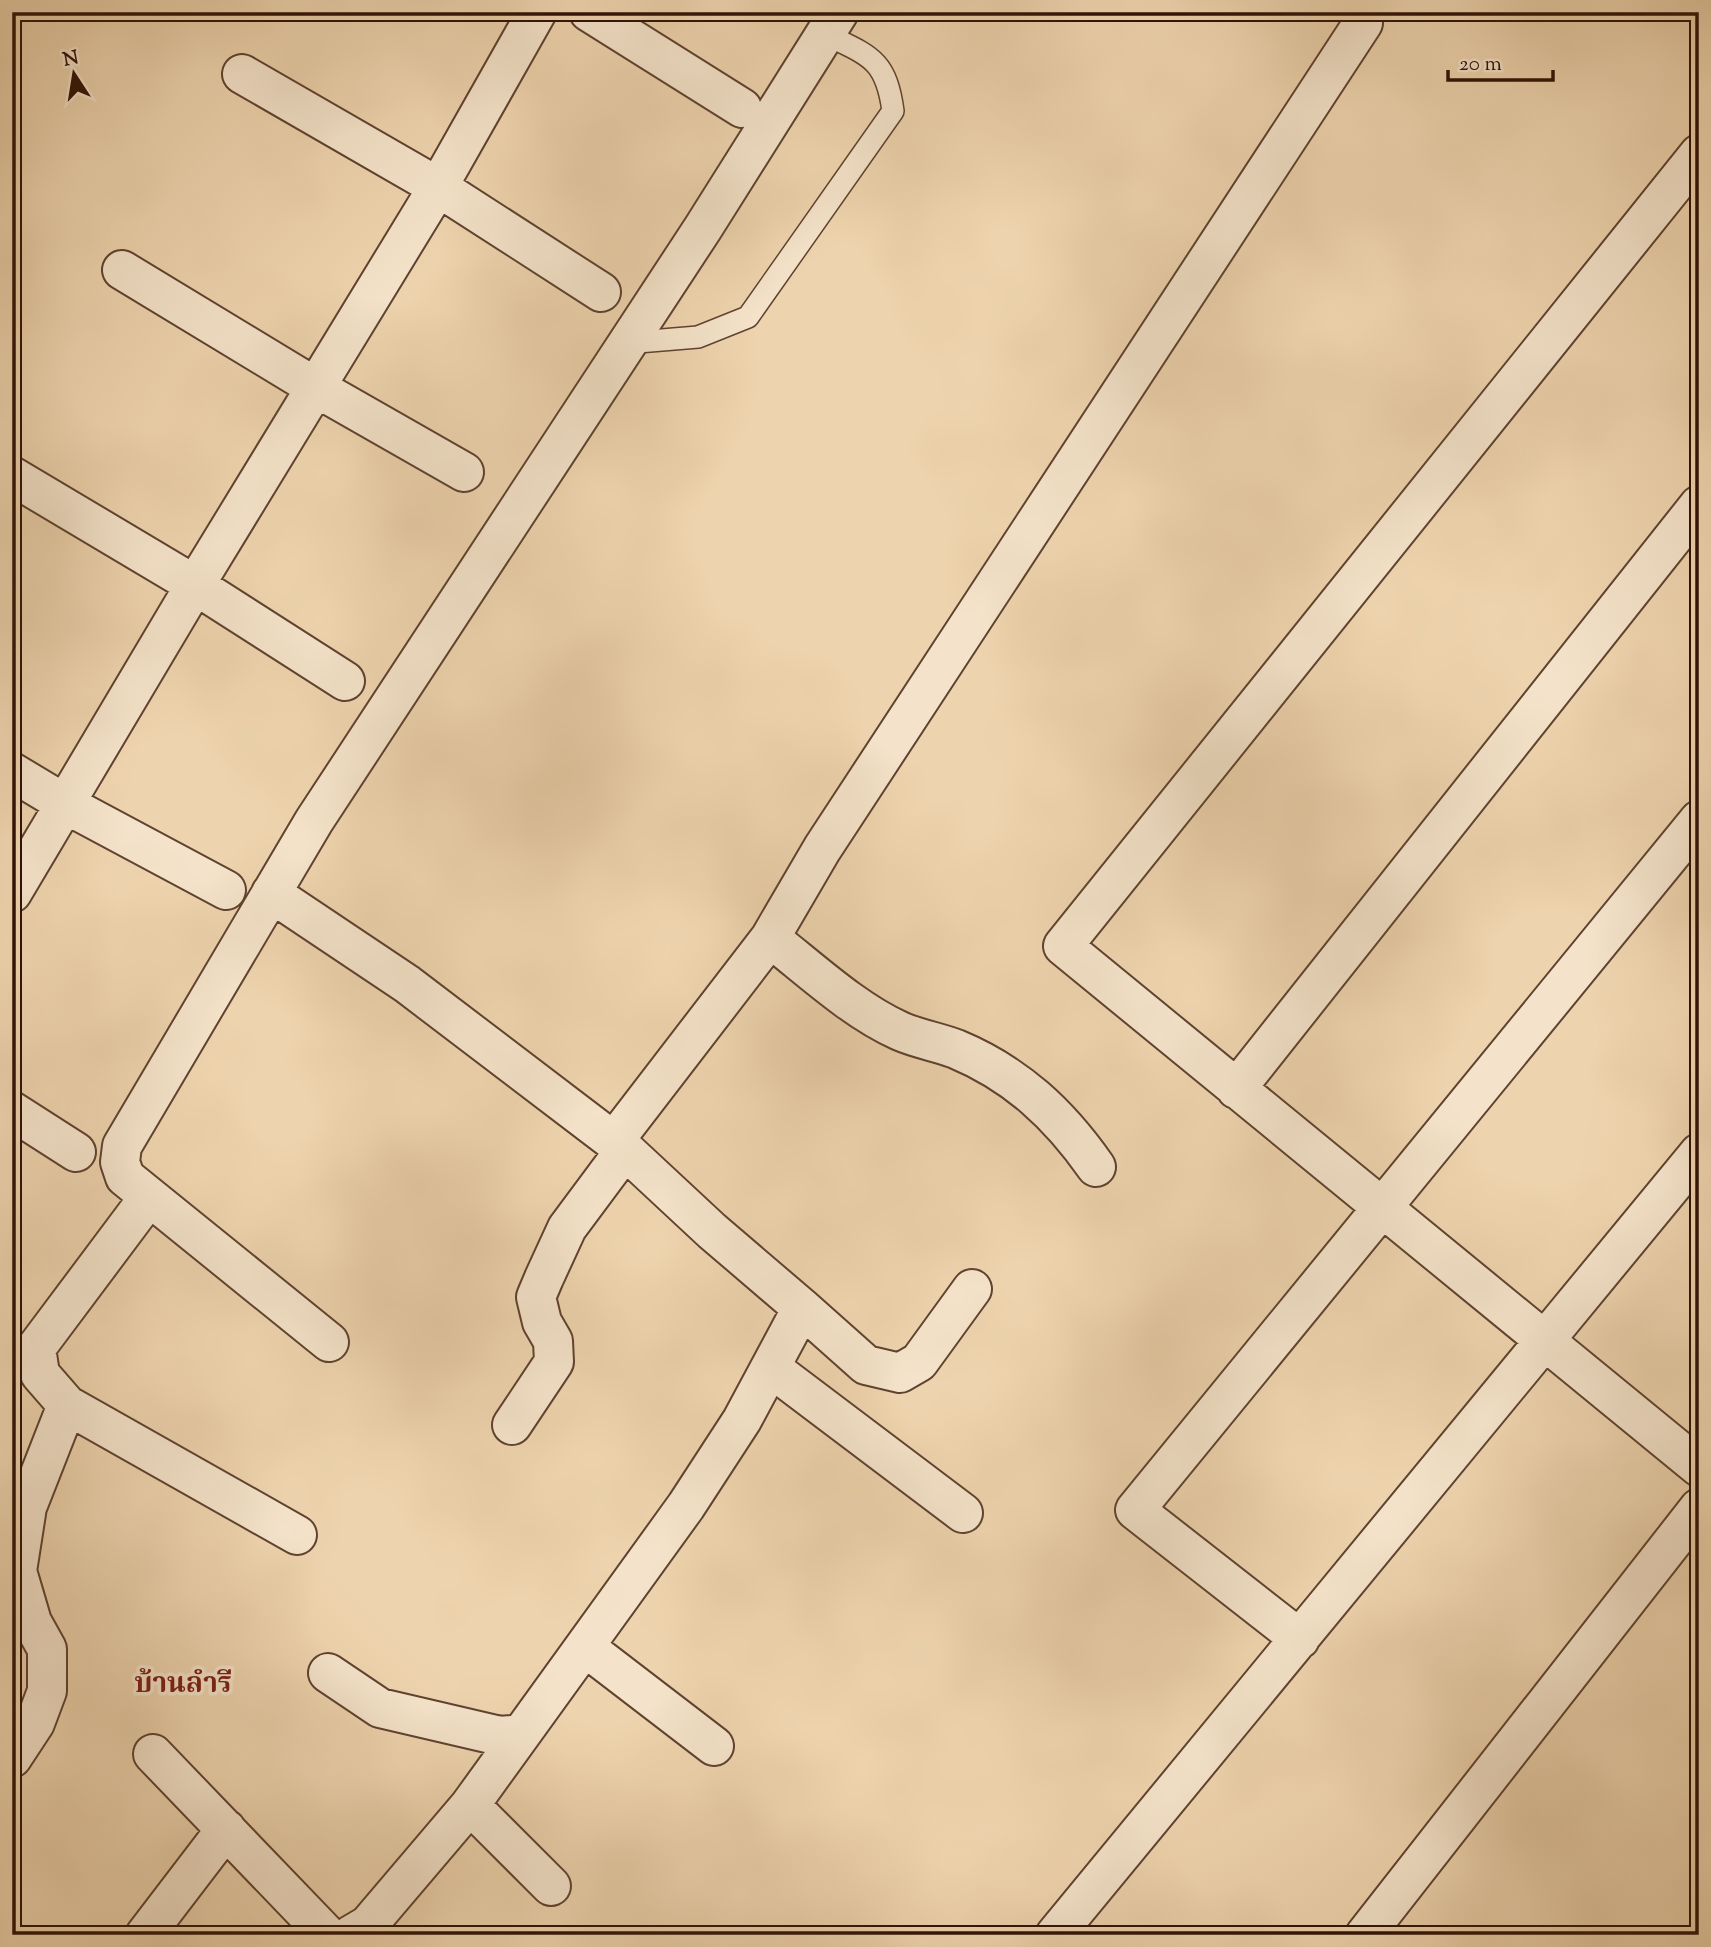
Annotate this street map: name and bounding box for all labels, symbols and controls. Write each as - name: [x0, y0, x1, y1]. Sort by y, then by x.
- north arrow: [38, 38, 108, 108]
- scale bar: [1448, 38, 1554, 82]
- text: N: [61, 45, 81, 75]
- text: 20 m: [1459, 50, 1502, 80]
- district label: บ้านลำรี: [134, 1665, 232, 1705]

